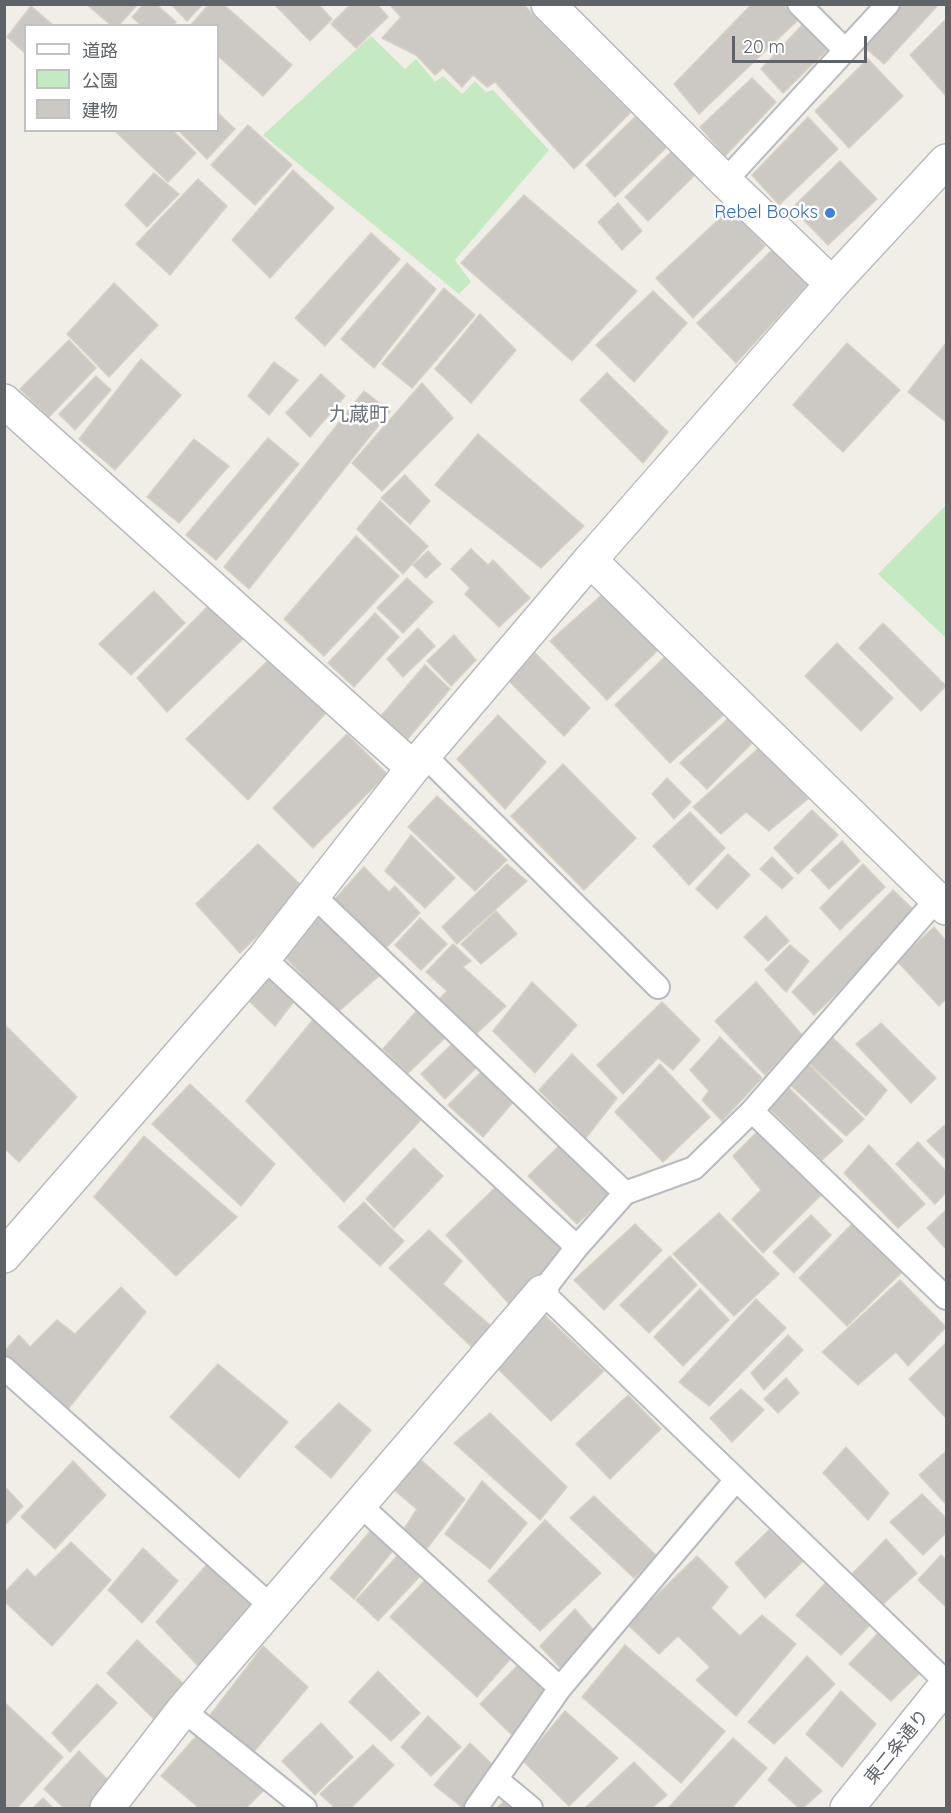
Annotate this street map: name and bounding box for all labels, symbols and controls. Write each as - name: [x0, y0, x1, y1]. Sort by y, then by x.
- legend: [24, 24, 219, 132]
- scale bar: [735, 24, 870, 62]
- text: 20 m: [743, 35, 785, 58]
- text: 道路: [82, 39, 118, 62]
- text: 公園: [82, 69, 118, 92]
- text: 建物: [82, 99, 118, 122]
- place label: Rebel Books: [714, 202, 818, 224]
- marker: Rebel Books: [823, 206, 837, 220]
- district label: 九蔵町: [329, 403, 389, 427]
- street label: 東二条通り: [860, 1705, 934, 1789]

